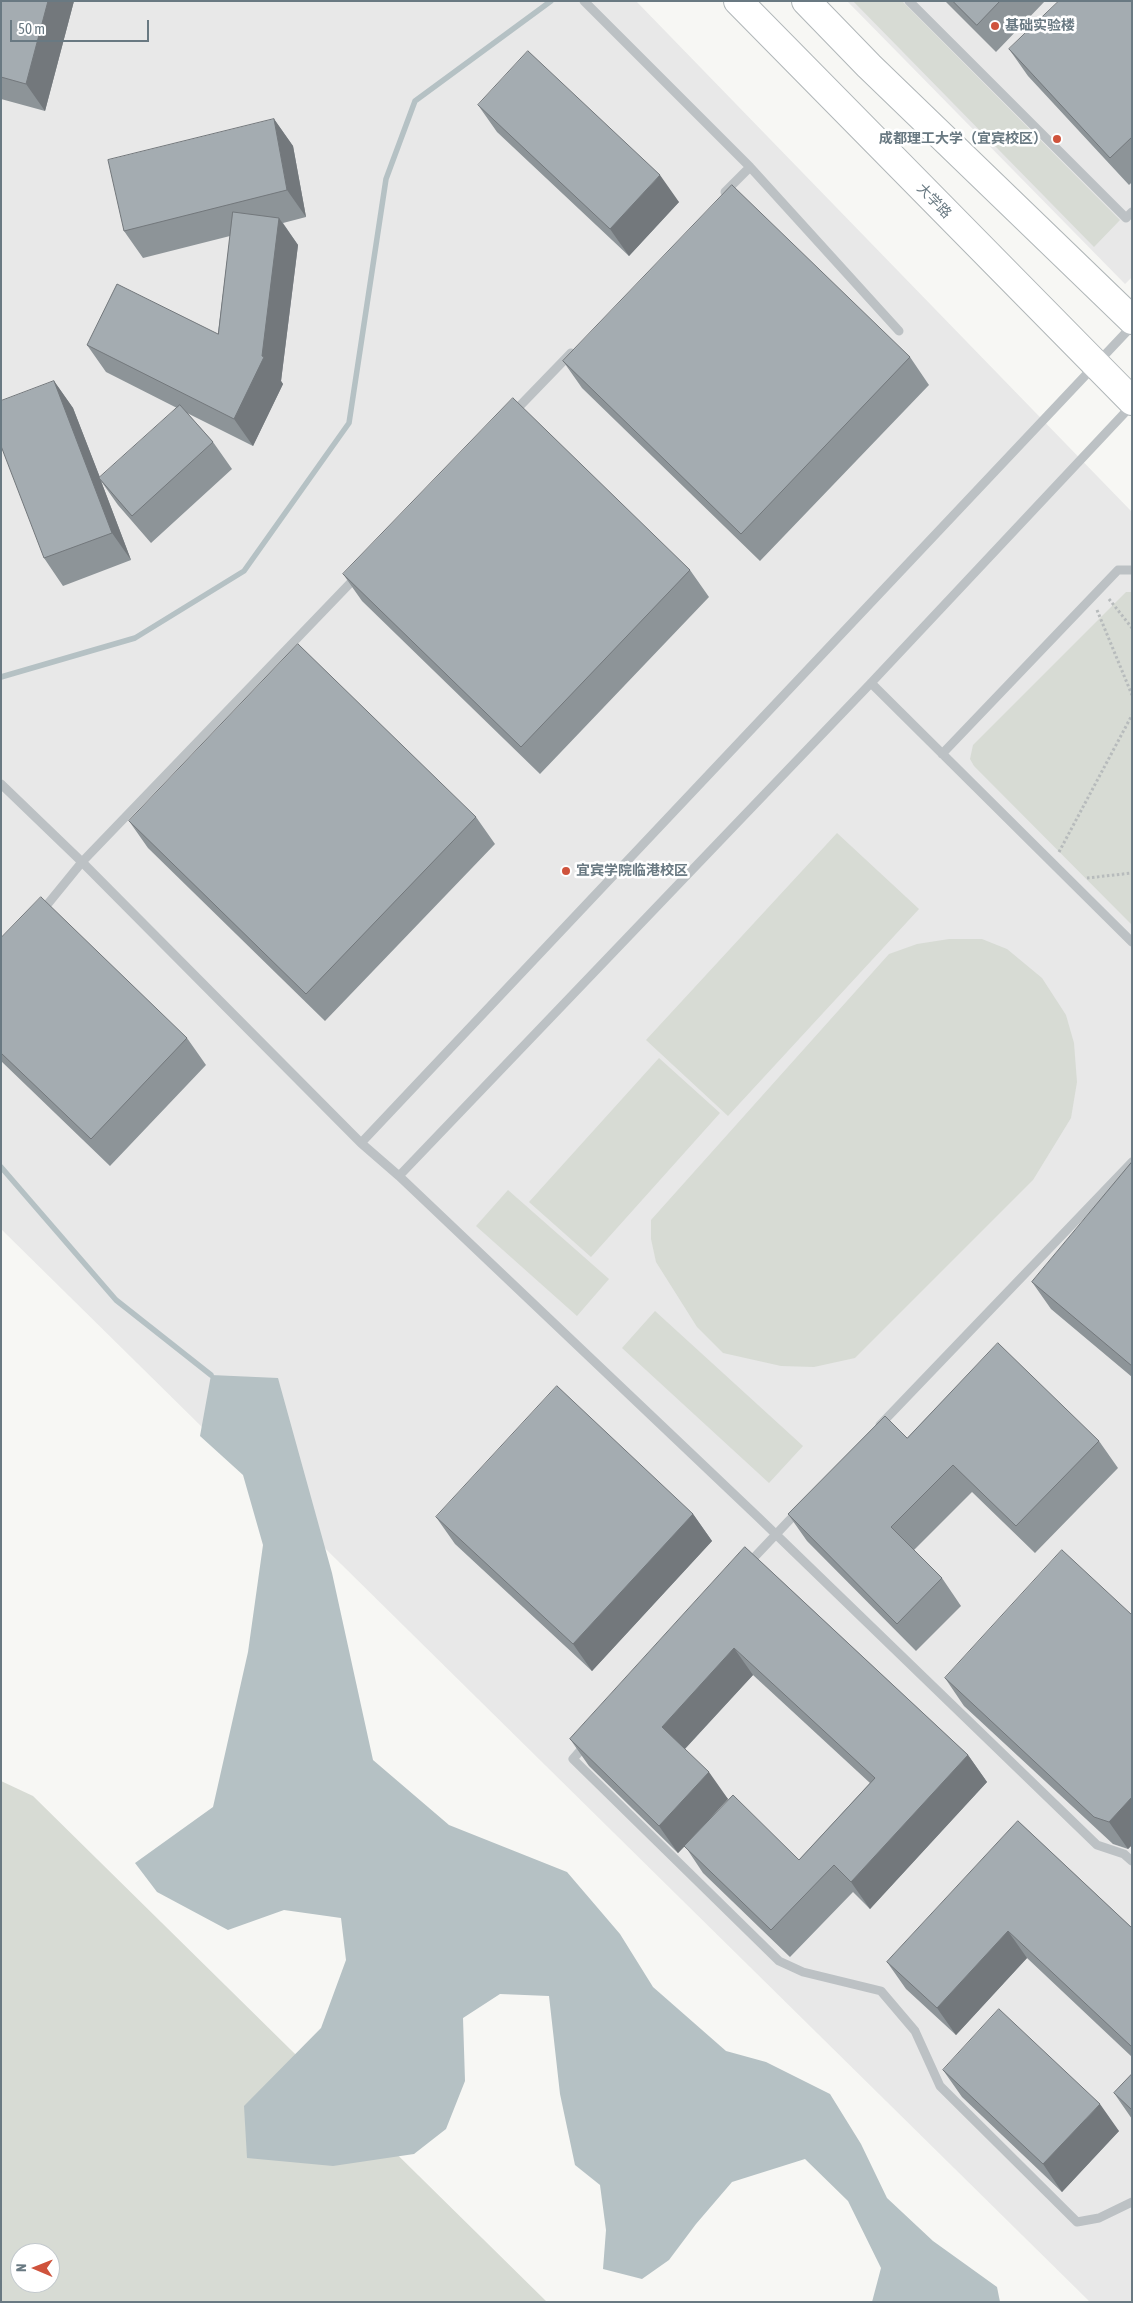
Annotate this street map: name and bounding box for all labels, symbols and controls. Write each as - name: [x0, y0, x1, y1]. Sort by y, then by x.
- scale bar: [12, 10, 151, 42]
- place label: 基础实验楼: [1005, 18, 1075, 34]
- text: 50 m: [18, 20, 45, 37]
- marker: 基础实验楼: [989, 20, 1001, 32]
- place label: 成都理工大学（宜宾校区）: [879, 131, 1047, 147]
- marker: 成都理工大学（宜宾校区）: [1051, 133, 1063, 145]
- street label: 大学路: [913, 180, 955, 222]
- place label: 宜宾学院临港校区: [576, 863, 688, 879]
- marker: 宜宾学院临港校区: [560, 865, 572, 877]
- north arrow: [10, 2243, 60, 2293]
- text: N: [13, 2263, 29, 2272]

